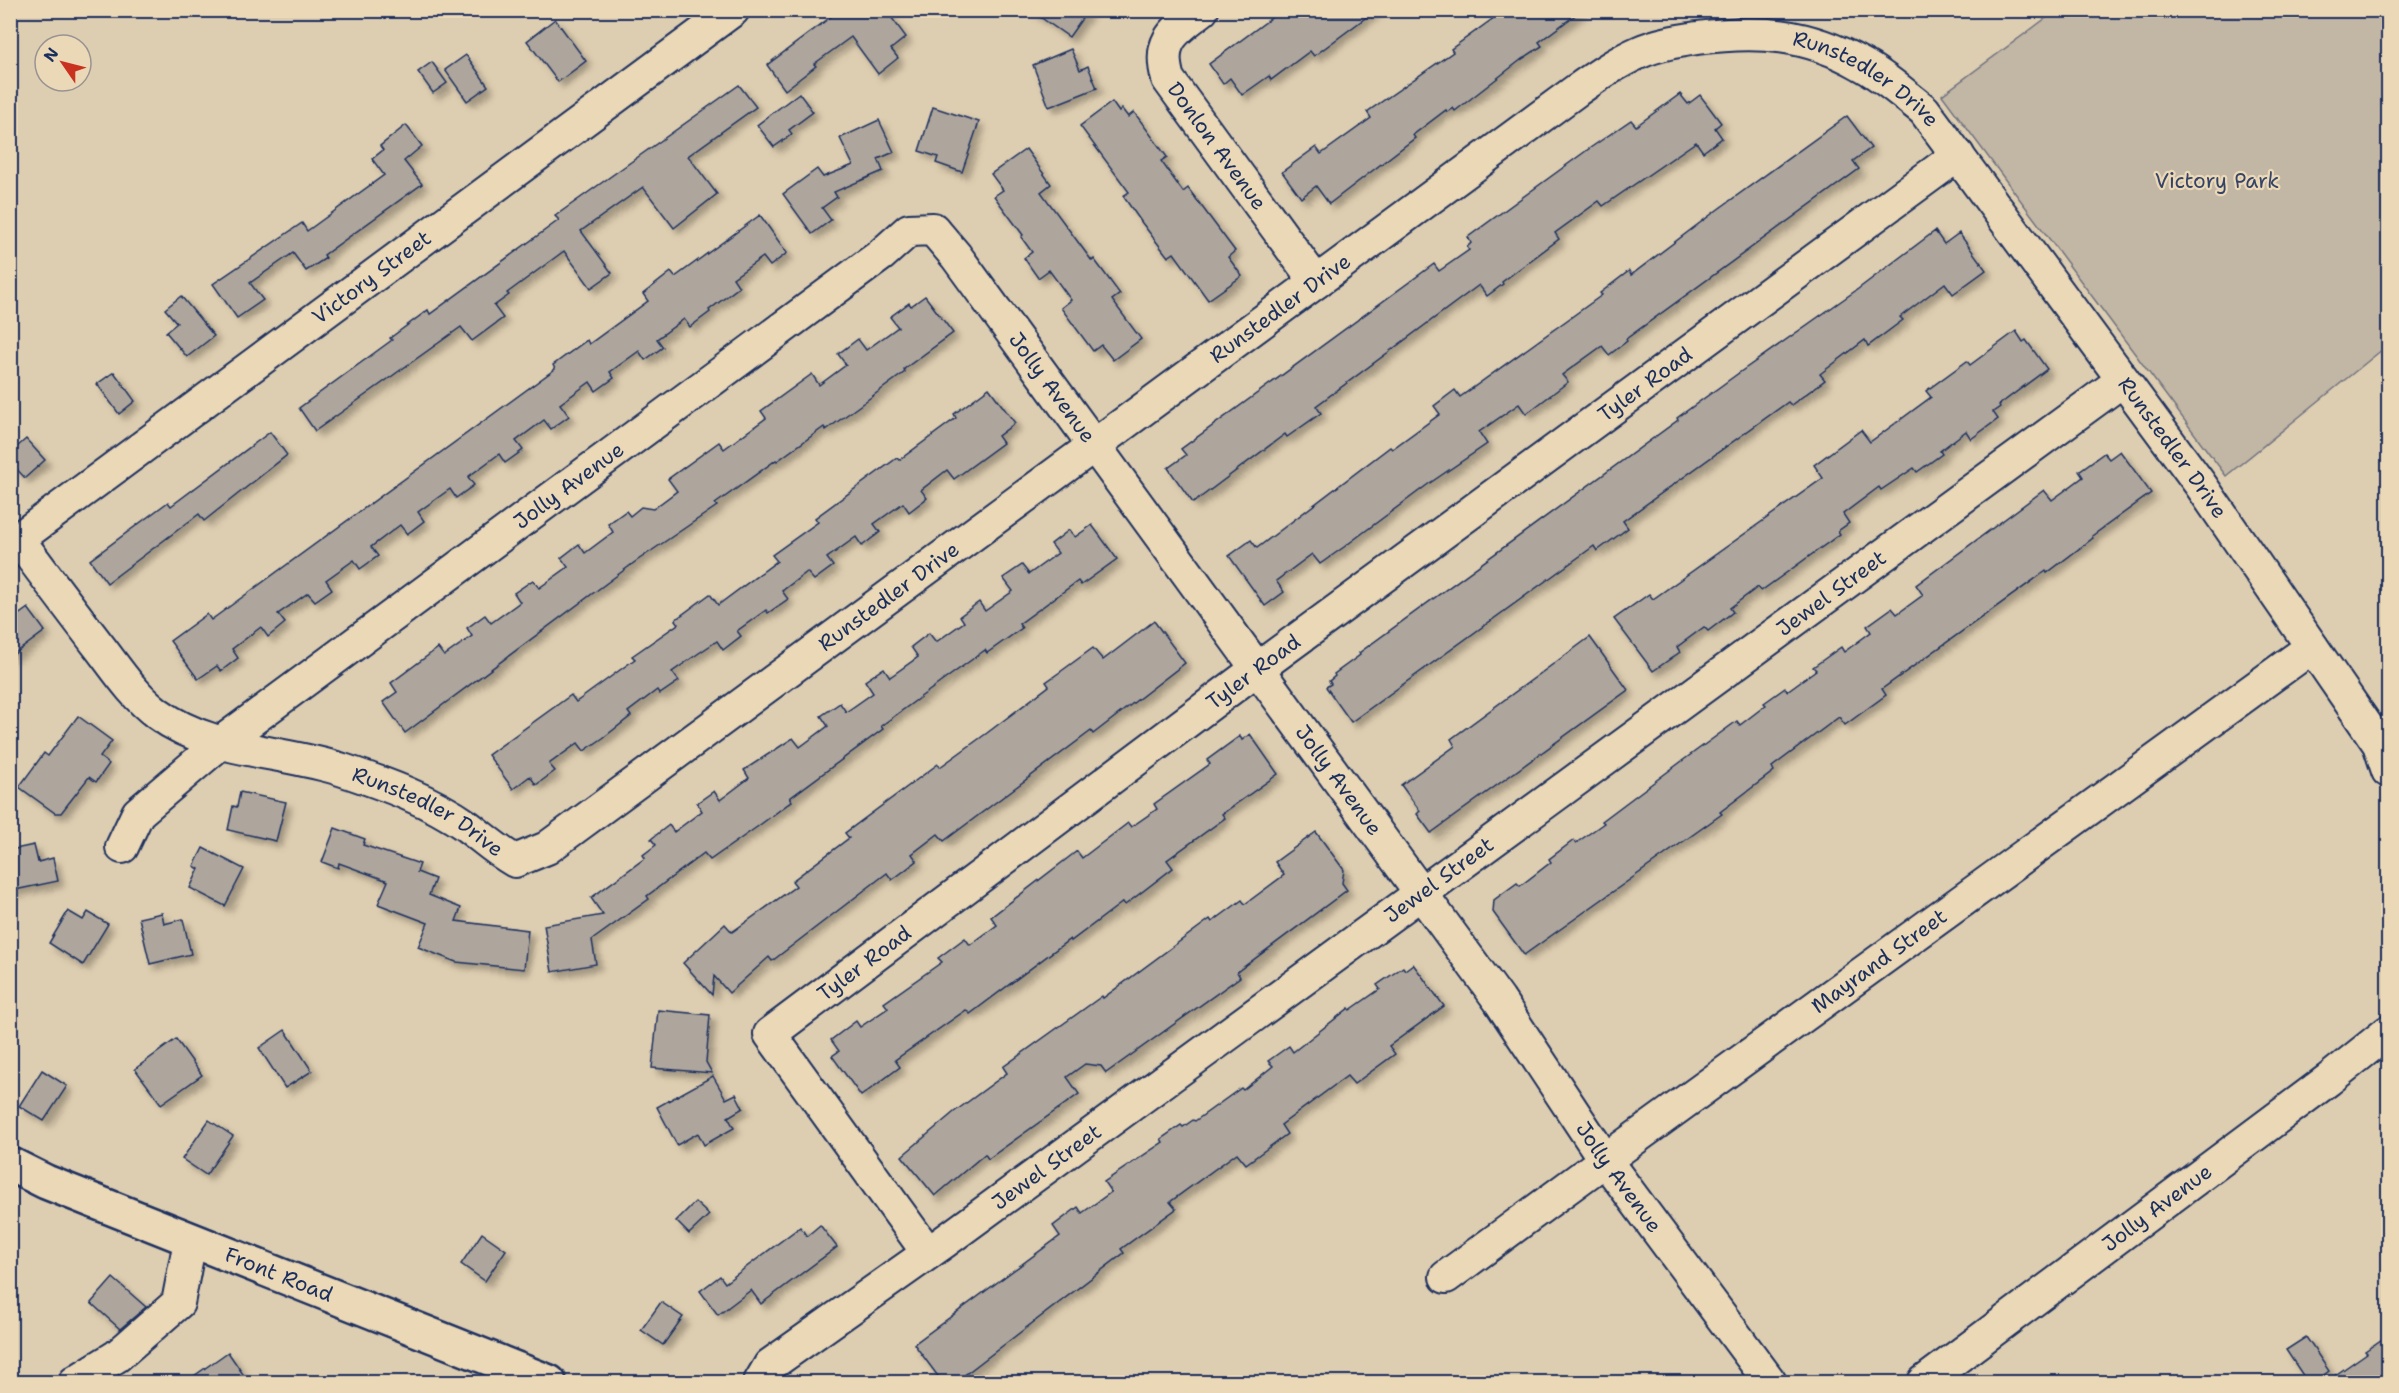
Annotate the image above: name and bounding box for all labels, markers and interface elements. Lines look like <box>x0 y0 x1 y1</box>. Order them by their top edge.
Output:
street label: Runstedler Drive <box>1790 25 1946 133</box>
north arrow <box>33 33 93 93</box>
text: N <box>39 43 63 66</box>
street label: Donlon Avenue <box>1161 76 1273 216</box>
park label: Victory Park <box>2155 167 2279 195</box>
street label: Victory Street <box>307 224 437 331</box>
street label: Runstedler Drive <box>1204 247 1356 370</box>
street label: Jolly Avenue <box>1002 327 1102 449</box>
street label: Tyler Road <box>1592 340 1698 428</box>
street label: Runstedler Drive <box>2112 371 2234 524</box>
street label: Jolly Avenue <box>508 435 630 536</box>
street label: Runstedler Drive <box>813 535 965 658</box>
street label: Jewel Street <box>1771 544 1892 643</box>
street label: Tyler Road <box>1201 628 1306 716</box>
street label: Jolly Avenue <box>1289 719 1388 841</box>
street label: Runstedler Drive <box>348 760 509 863</box>
street label: Jewel Street <box>1379 831 1499 929</box>
street label: Mayrand Street <box>1806 902 1953 1020</box>
street label: Tyler Road <box>812 919 917 1008</box>
street label: Jolly Avenue <box>1569 1116 1668 1238</box>
street label: Jewel Street <box>986 1118 1107 1216</box>
street label: Jolly Avenue <box>2096 1157 2218 1258</box>
street label: Front Road <box>221 1241 337 1309</box>

